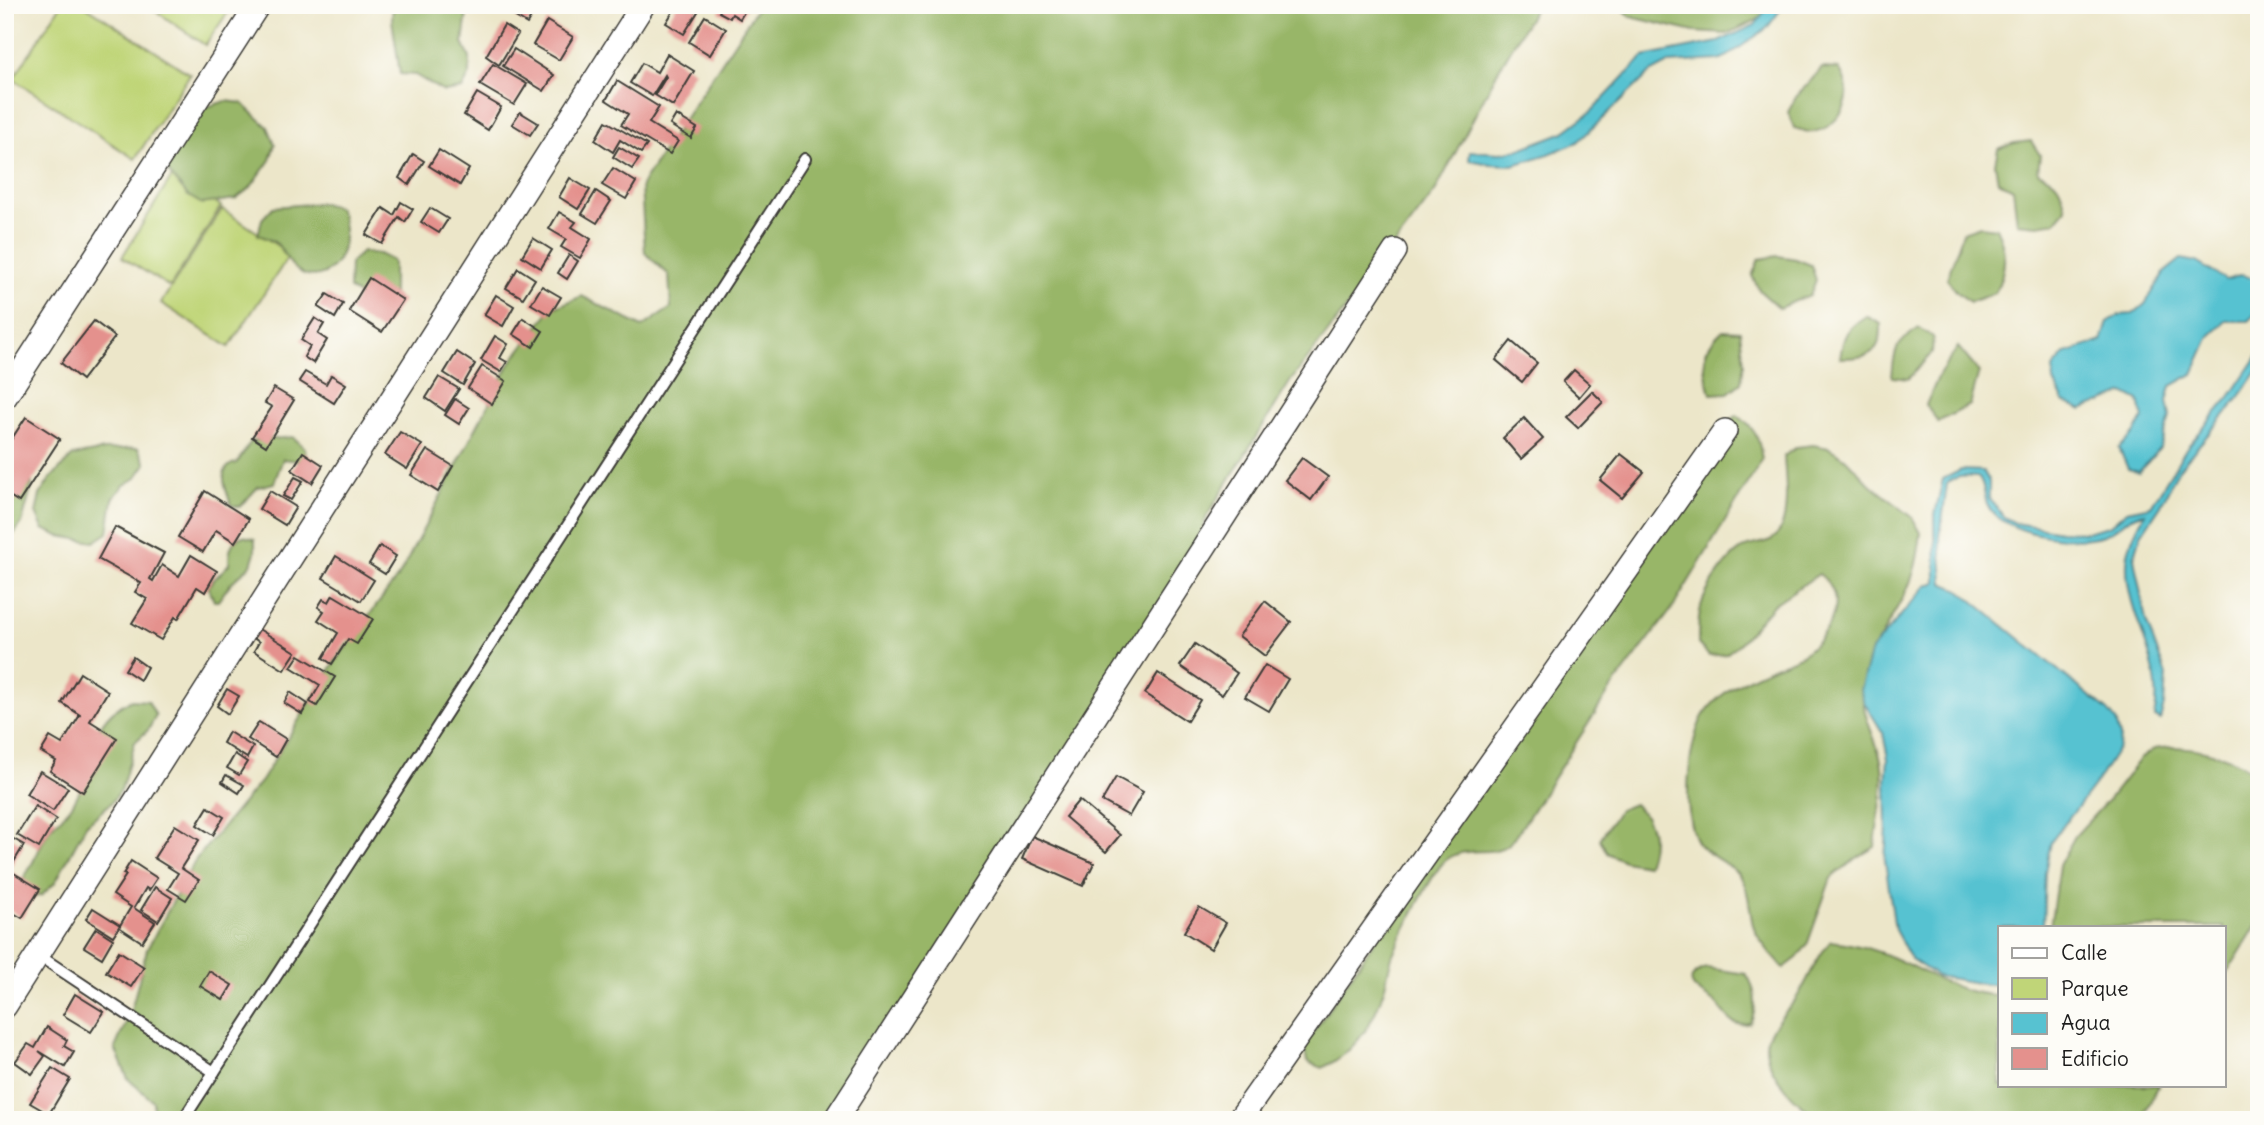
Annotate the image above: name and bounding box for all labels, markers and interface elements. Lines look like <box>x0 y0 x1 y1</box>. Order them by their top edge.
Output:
legend <box>1998 926 2226 1086</box>
text: Calle <box>2061 939 2107 966</box>
text: Parque <box>2061 975 2129 1002</box>
text: Agua <box>2061 1009 2110 1036</box>
text: Edificio <box>2061 1045 2129 1072</box>

